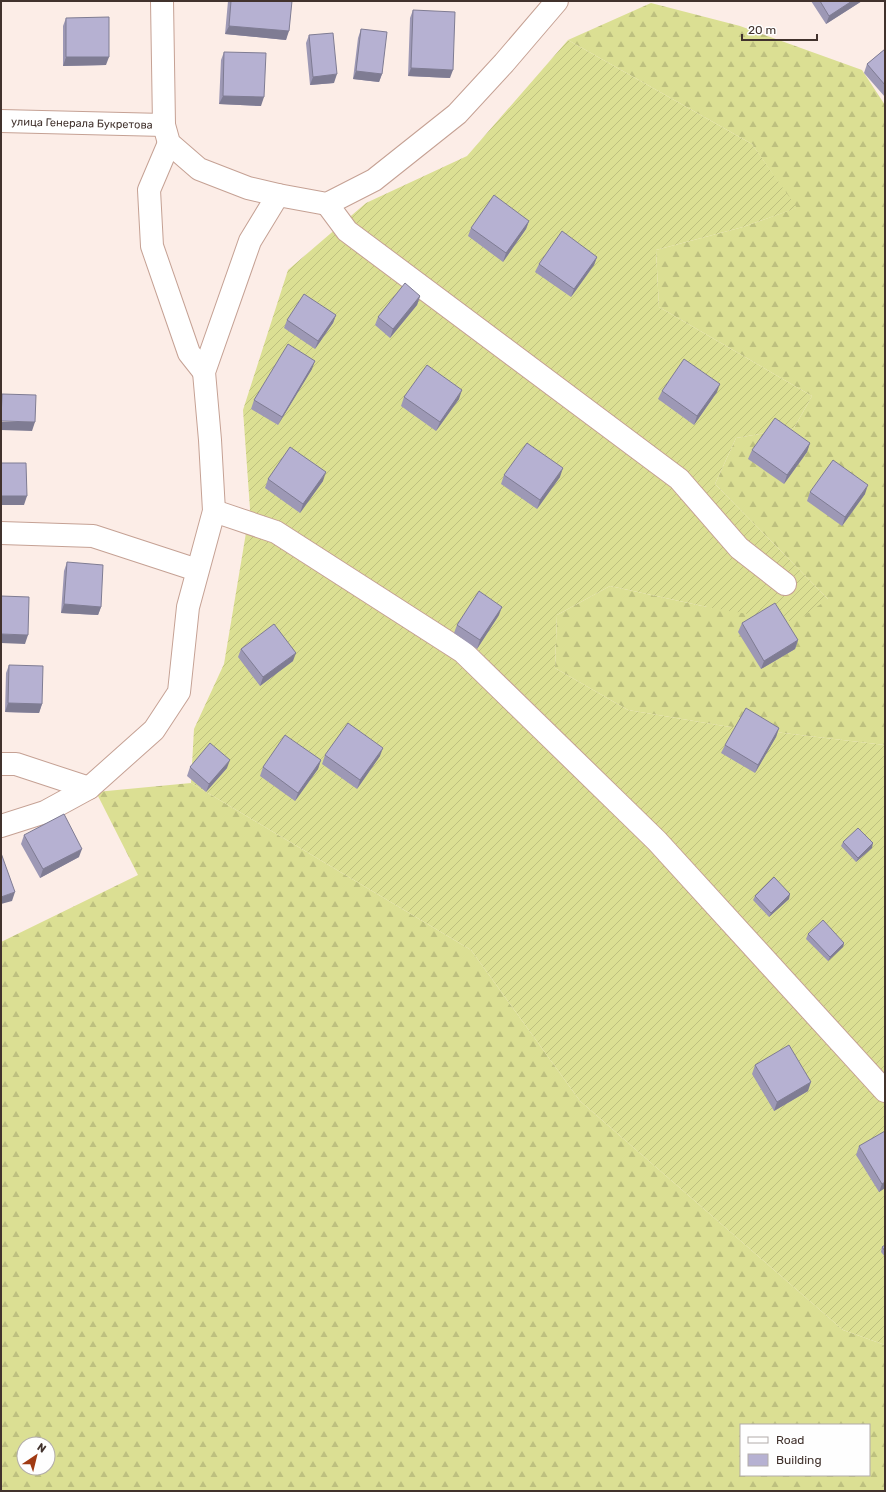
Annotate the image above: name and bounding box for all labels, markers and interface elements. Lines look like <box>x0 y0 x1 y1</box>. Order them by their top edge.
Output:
scale bar <box>742 16 817 42</box>
text: 20 m <box>748 23 776 37</box>
street label: улица Генерала Букретова <box>11 115 153 131</box>
legend <box>740 1424 870 1476</box>
text: Road <box>776 1433 804 1447</box>
north arrow <box>16 1436 56 1476</box>
text: N <box>34 1441 48 1456</box>
text: Building <box>776 1453 822 1467</box>

